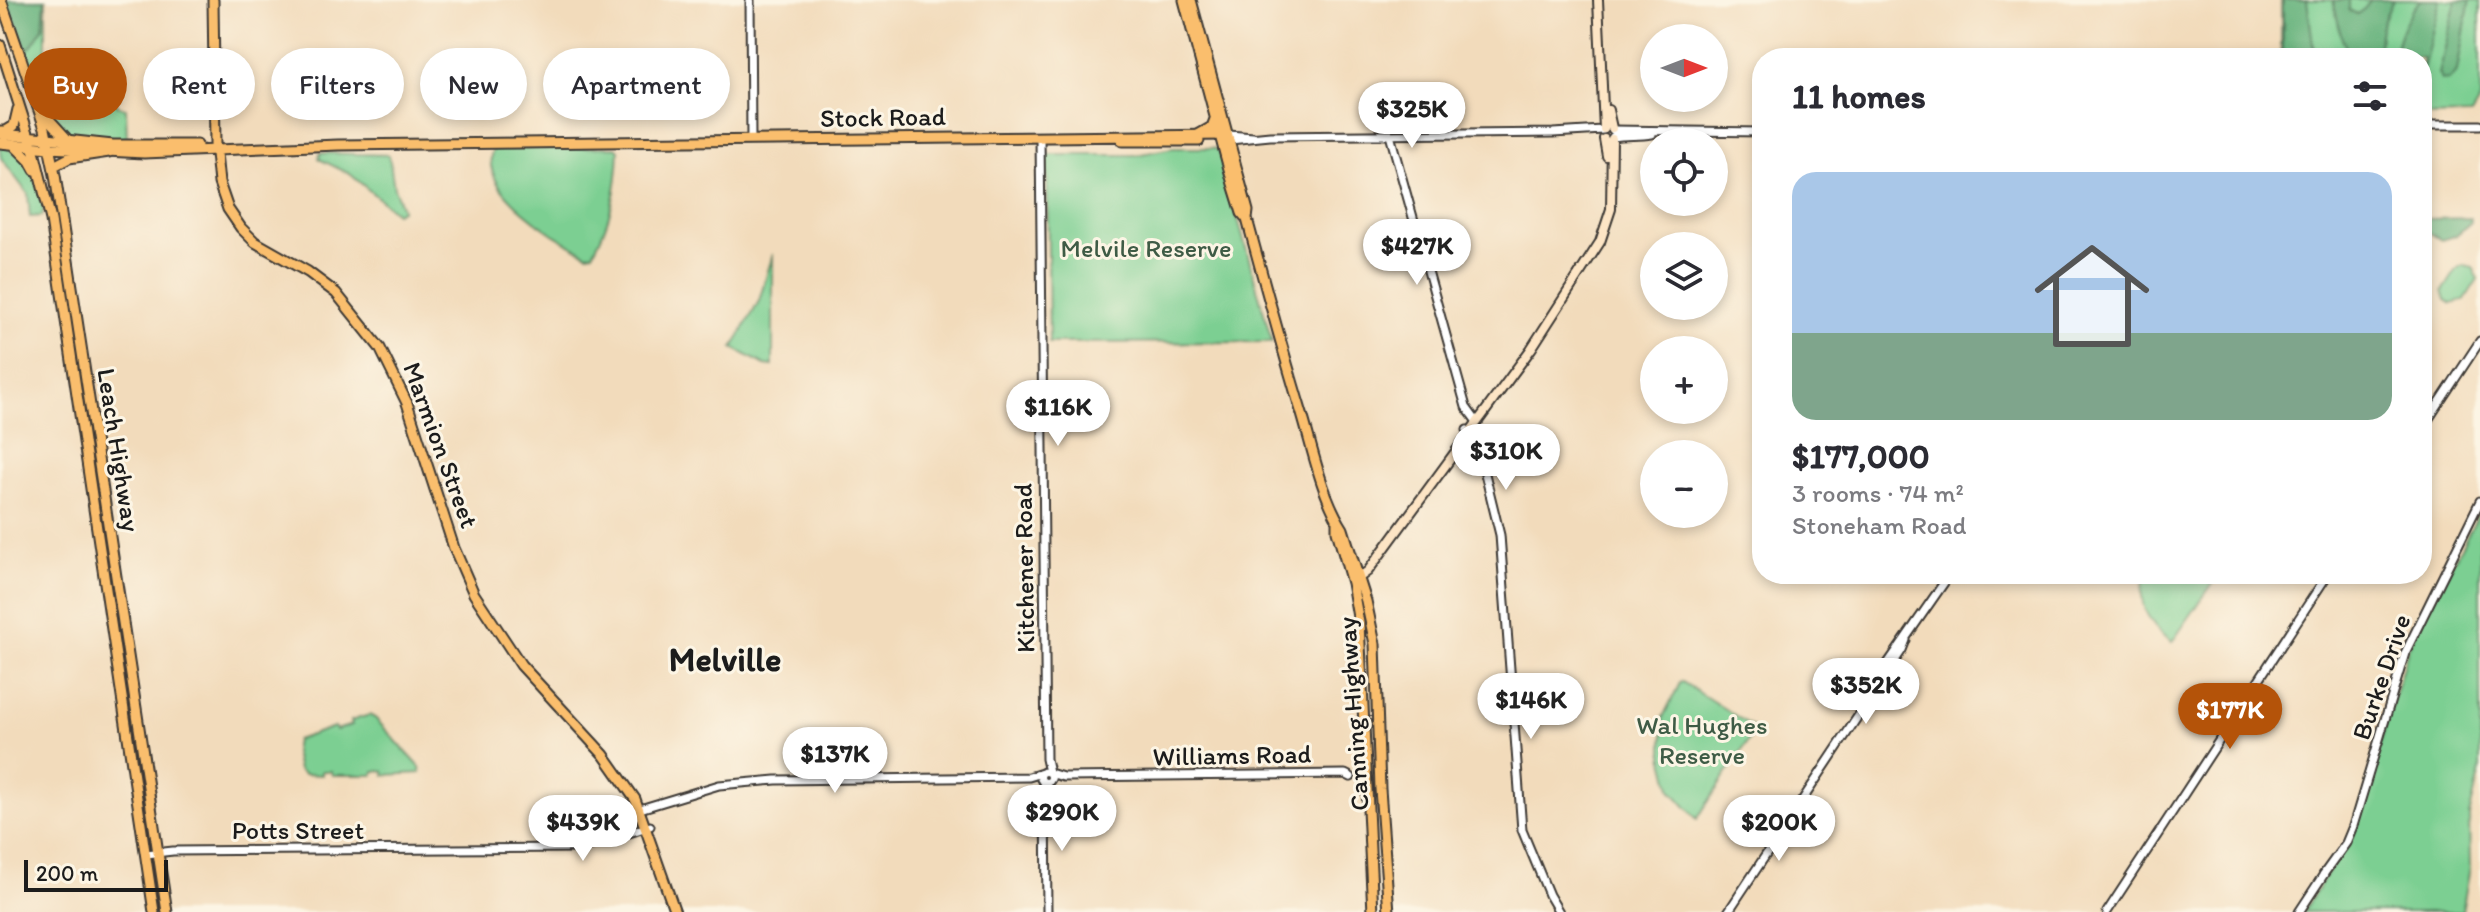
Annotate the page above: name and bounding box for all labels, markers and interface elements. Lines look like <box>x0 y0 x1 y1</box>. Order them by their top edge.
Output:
north arrow <box>1640 24 1728 112</box>
map controls <box>1640 24 1728 528</box>
chip: Buy <box>24 48 127 120</box>
chip: Rent <box>143 48 255 120</box>
chip: Filters <box>271 48 404 120</box>
chip: New <box>420 48 527 120</box>
chip: Apartment <box>543 48 730 120</box>
icon: filters <box>2348 74 2392 118</box>
text: 11 homes <box>1792 76 1926 117</box>
pin: $325K <box>1356 82 1468 150</box>
text: $325K <box>1376 92 1448 124</box>
street label: Stock Road <box>820 100 947 134</box>
button: locate <box>1640 128 1728 216</box>
pin: $427K <box>1361 219 1473 287</box>
icon: home <box>2020 224 2164 368</box>
text: $427K <box>1381 229 1453 261</box>
park label: Melvile Reserve <box>1061 232 1231 264</box>
button: layers <box>1640 232 1728 320</box>
button: + <box>1640 336 1728 424</box>
street label: Marmion Street <box>396 358 486 533</box>
street label: Leach Highway <box>90 366 148 534</box>
pin: $116K <box>1002 380 1114 448</box>
text: $116K <box>1024 390 1092 422</box>
pin: $310K <box>1450 424 1562 492</box>
text: $310K <box>1470 434 1542 466</box>
text: $177,000 <box>1792 436 1930 477</box>
button: − <box>1640 440 1728 528</box>
text: 3 rooms · 74 m² <box>1792 477 1964 509</box>
street label: Kitchener Road <box>1007 483 1041 653</box>
text: Stoneham Road <box>1792 509 1967 541</box>
street label: Burke Drive <box>2345 610 2417 744</box>
street label: Canning Highway <box>1330 616 1376 812</box>
district label: Melville <box>669 639 781 680</box>
pin: $352K <box>1810 658 1922 726</box>
text: $352K <box>1830 668 1902 700</box>
pin: $146K <box>1475 673 1587 741</box>
text: $146K <box>1495 683 1567 715</box>
pin: $177K <box>2174 683 2286 751</box>
text: $177K <box>2196 693 2264 725</box>
park label: Wal Hughes Reserve <box>1636 709 1768 771</box>
pin: $137K <box>779 727 891 795</box>
text: $137K <box>801 737 869 769</box>
street label: Williams Road <box>1152 738 1312 772</box>
pin: $290K <box>1006 785 1118 853</box>
pin: $439K <box>527 795 639 863</box>
text: $290K <box>1025 795 1099 827</box>
pin: $200K <box>1723 795 1835 863</box>
text: $439K <box>546 805 620 837</box>
text: $200K <box>1741 805 1817 837</box>
street label: Potts Street <box>232 814 364 846</box>
scale bar <box>24 856 168 892</box>
text: 200 m <box>36 860 98 887</box>

